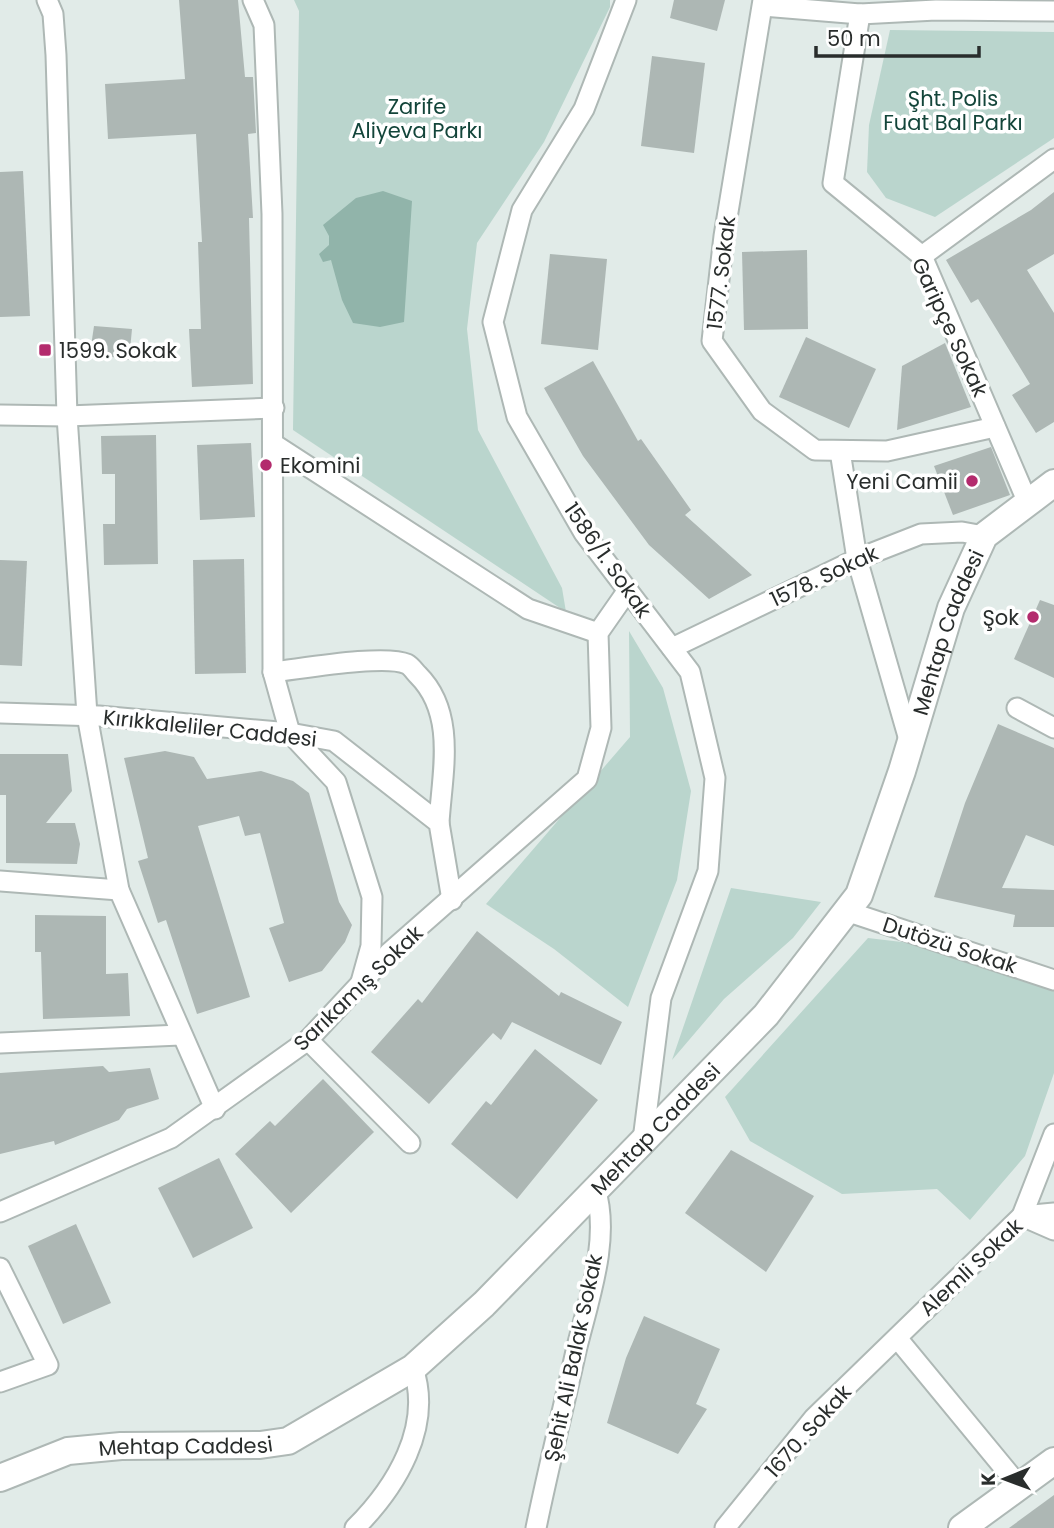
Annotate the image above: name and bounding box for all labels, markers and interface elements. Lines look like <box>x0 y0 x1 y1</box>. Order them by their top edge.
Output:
scale bar <box>816 14 979 58</box>
text: 50 m <box>827 24 881 53</box>
park label: Şht. Polis Fuat Bal Parkı <box>883 84 1023 137</box>
park label: Zarife Aliyeva Parkı <box>351 92 483 145</box>
street label: 1577. Sokak <box>700 214 742 332</box>
street label: Garipçe Sokak <box>905 253 995 402</box>
place label: 1599. Sokak <box>59 336 177 365</box>
marker: 1599. Sokak <box>37 342 53 358</box>
place label: Ekomini <box>280 451 360 480</box>
marker: Ekomini <box>258 457 274 473</box>
place label: Yeni Camii <box>846 467 958 496</box>
marker: Yeni Camii <box>964 473 980 489</box>
street label: 1586/1. Sokak <box>557 496 659 624</box>
street label: 1578. Sokak <box>765 538 883 614</box>
street label: Mehtap Caddesi <box>905 545 990 719</box>
place label: Şok <box>982 603 1019 632</box>
marker: Şok <box>1025 609 1041 625</box>
street label: Kırıkkaleliler Caddesi <box>102 702 318 754</box>
street label: Dutözü Sokak <box>879 910 1021 980</box>
street label: Sarıkamış Sokak <box>287 919 429 1057</box>
street label: Mehtap Caddesi <box>584 1056 726 1201</box>
street label: Alemli Sokak <box>913 1211 1029 1322</box>
street label: Şehit Ali Balak Sokak <box>537 1251 609 1465</box>
street label: 1670. Sokak <box>758 1378 858 1484</box>
street label: Mehtap Caddesi <box>97 1429 275 1463</box>
north arrow <box>970 1444 1040 1514</box>
text: K <box>975 1472 1002 1486</box>

